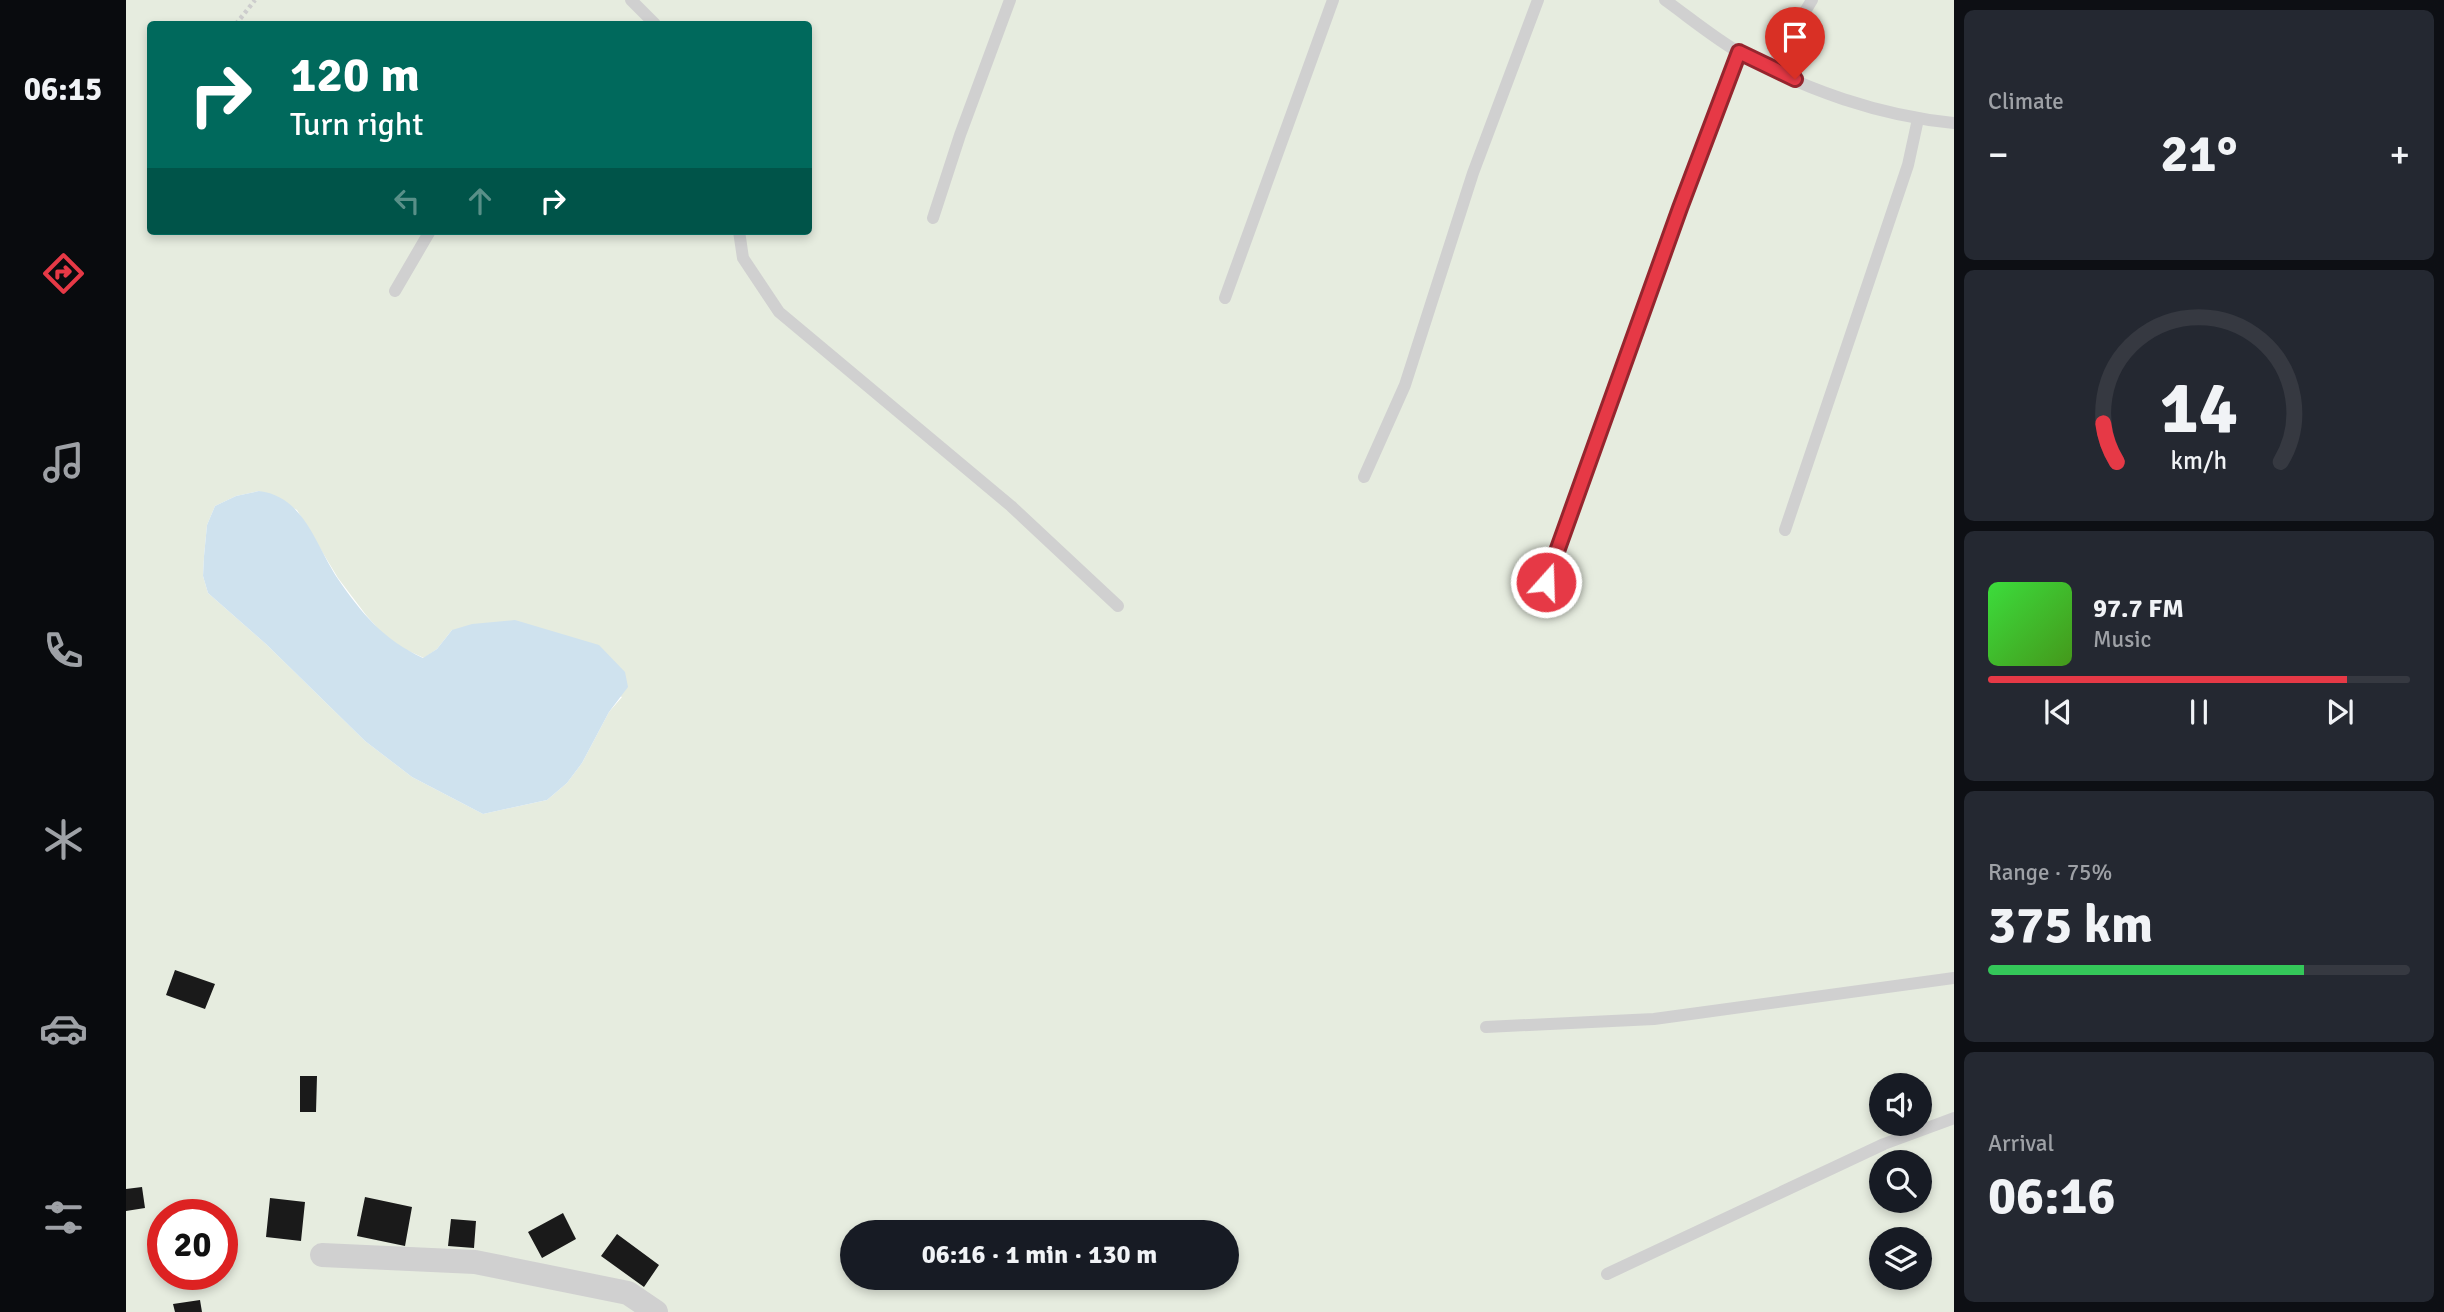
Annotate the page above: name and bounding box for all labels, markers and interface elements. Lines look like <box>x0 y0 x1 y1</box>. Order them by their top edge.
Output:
pin <box>1765 7 1825 79</box>
icon: arrive <box>1776 18 1814 56</box>
text: 120 m <box>290 45 420 105</box>
icon: right <box>175 49 266 140</box>
text: 06:15 <box>24 70 102 109</box>
text: Climate <box>1988 87 2064 116</box>
text: Turn right <box>290 105 423 144</box>
text: 21° <box>2161 122 2237 186</box>
text: − <box>1988 131 2009 178</box>
text: + <box>2389 131 2410 178</box>
icon: left <box>388 182 426 220</box>
icon: ahead <box>461 182 499 220</box>
icon: right <box>534 182 572 220</box>
icon: directions <box>39 249 88 298</box>
text: 14 <box>2160 364 2238 453</box>
icon: music <box>39 438 88 487</box>
text: km/h <box>2171 444 2227 475</box>
position arrow <box>1509 545 1583 619</box>
text: 97.7 FM <box>2093 593 2184 625</box>
text: Music <box>2093 625 2151 654</box>
icon: phone <box>39 626 88 675</box>
icon: previous <box>2039 693 2077 731</box>
icon: pause <box>2180 693 2218 731</box>
icon: next <box>2321 693 2359 731</box>
icon: climate <box>39 815 88 864</box>
text: Range · 75% <box>1988 858 2112 887</box>
text: 375 km <box>1988 893 2153 957</box>
icon: car <box>39 1004 88 1053</box>
map controls <box>1869 1073 1932 1290</box>
button: sound <box>1869 1073 1932 1136</box>
text: Arrival <box>1988 1129 2054 1158</box>
button: search <box>1869 1150 1932 1213</box>
text: 06:16 <box>1988 1164 2116 1228</box>
icon: filters <box>39 1193 88 1242</box>
speed limit sign: 20 <box>147 1199 238 1290</box>
button: layers <box>1869 1227 1932 1290</box>
text: 06:16 · 1 min · 130 m <box>922 1239 1157 1271</box>

